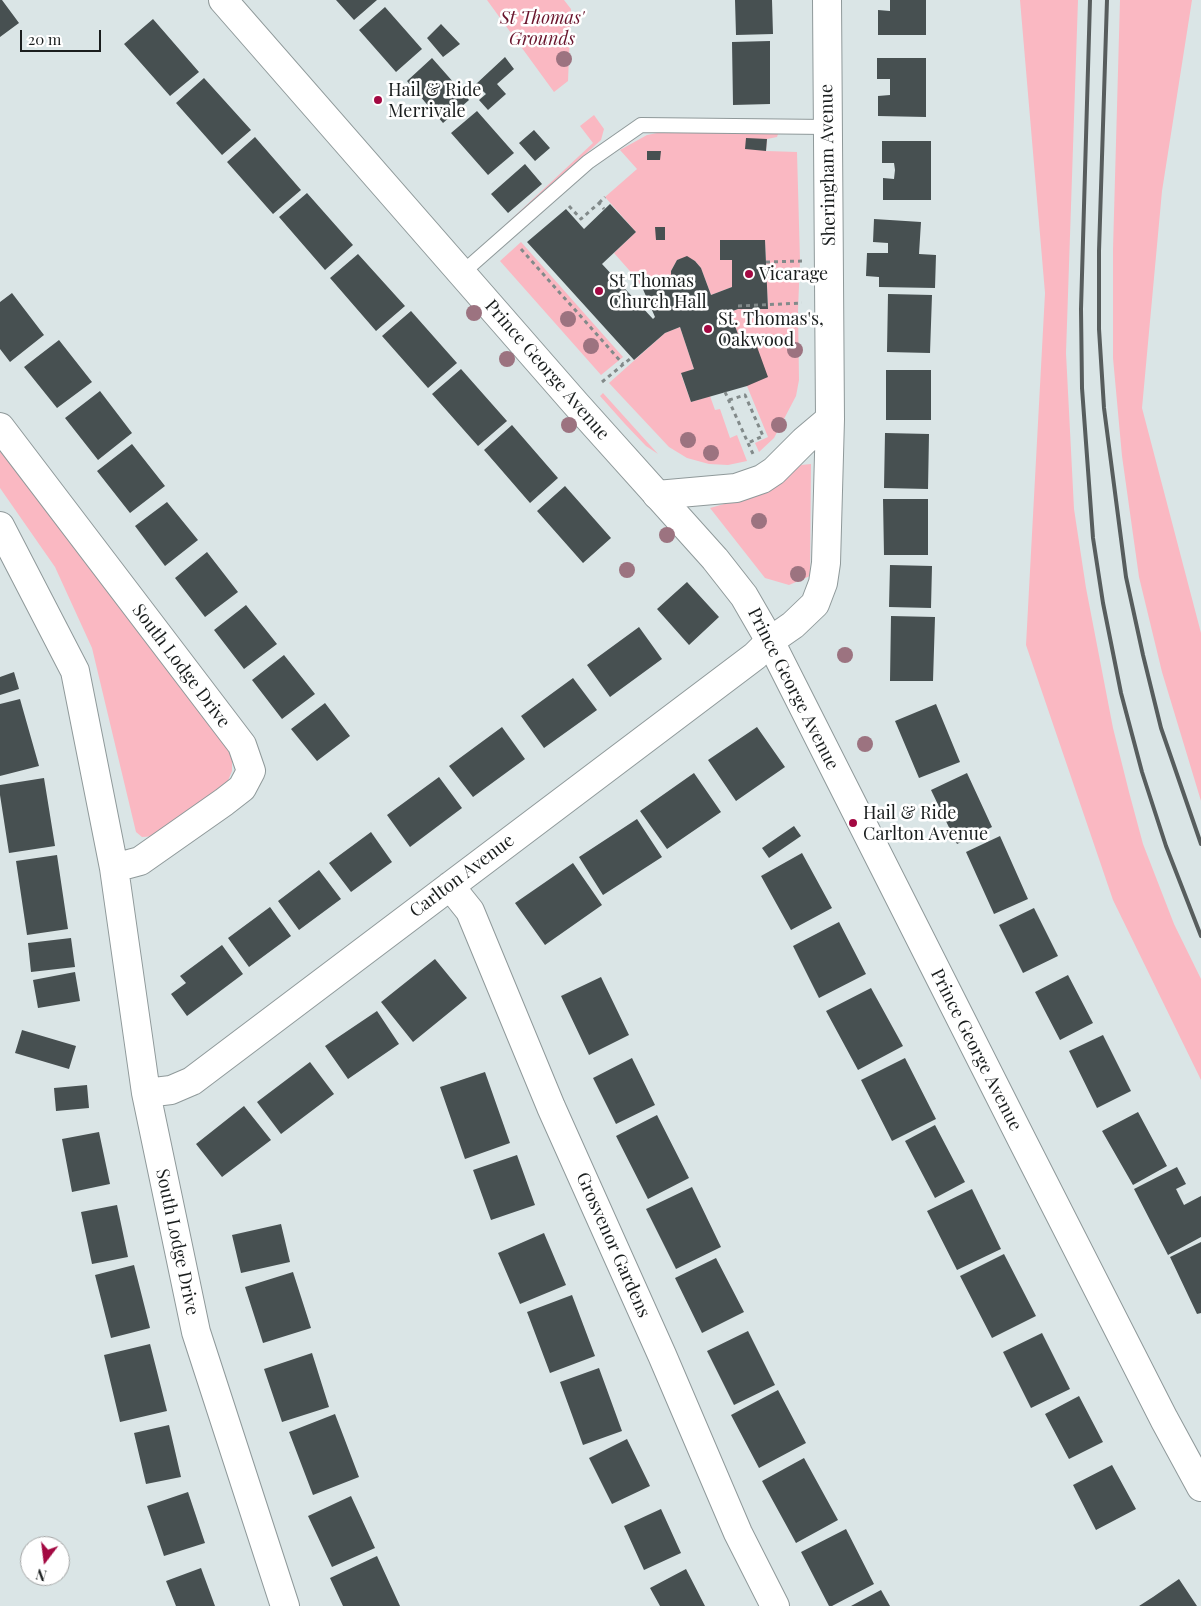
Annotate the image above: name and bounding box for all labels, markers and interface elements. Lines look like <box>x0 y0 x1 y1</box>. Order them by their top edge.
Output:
park label: St Thomas' Grounds <box>500 7 584 50</box>
scale bar <box>22 20 104 52</box>
text: 20 m <box>28 29 61 49</box>
place label: Hail & Ride Merrivale <box>388 79 481 122</box>
street label: Sheringham Avenue <box>816 84 840 246</box>
marker: Hail & Ride Merrivale <box>372 94 384 106</box>
place label: Vicarage <box>759 263 828 285</box>
marker: Vicarage <box>743 268 755 280</box>
place label: St Thomas Church Hall <box>609 270 707 312</box>
marker: St Thomas Church Hall <box>593 285 605 297</box>
street label: Prince George Avenue <box>480 295 614 445</box>
place label: St. Thomas's, Oakwood <box>718 308 824 350</box>
marker: St. Thomas's, Oakwood <box>702 323 714 335</box>
street label: South Lodge Drive <box>127 600 235 732</box>
street label: Prince George Avenue <box>743 604 843 774</box>
place label: Hail & Ride Carlton Avenue <box>863 802 988 844</box>
marker: Hail & Ride Carlton Avenue <box>847 817 859 829</box>
street label: Carlton Avenue <box>406 830 518 922</box>
street label: Prince George Avenue <box>926 965 1026 1135</box>
street label: South Lodge Drive <box>151 1167 203 1317</box>
street label: Grosvenor Gardens <box>571 1169 655 1321</box>
north arrow <box>20 1536 70 1586</box>
text: N <box>34 1565 49 1585</box>

